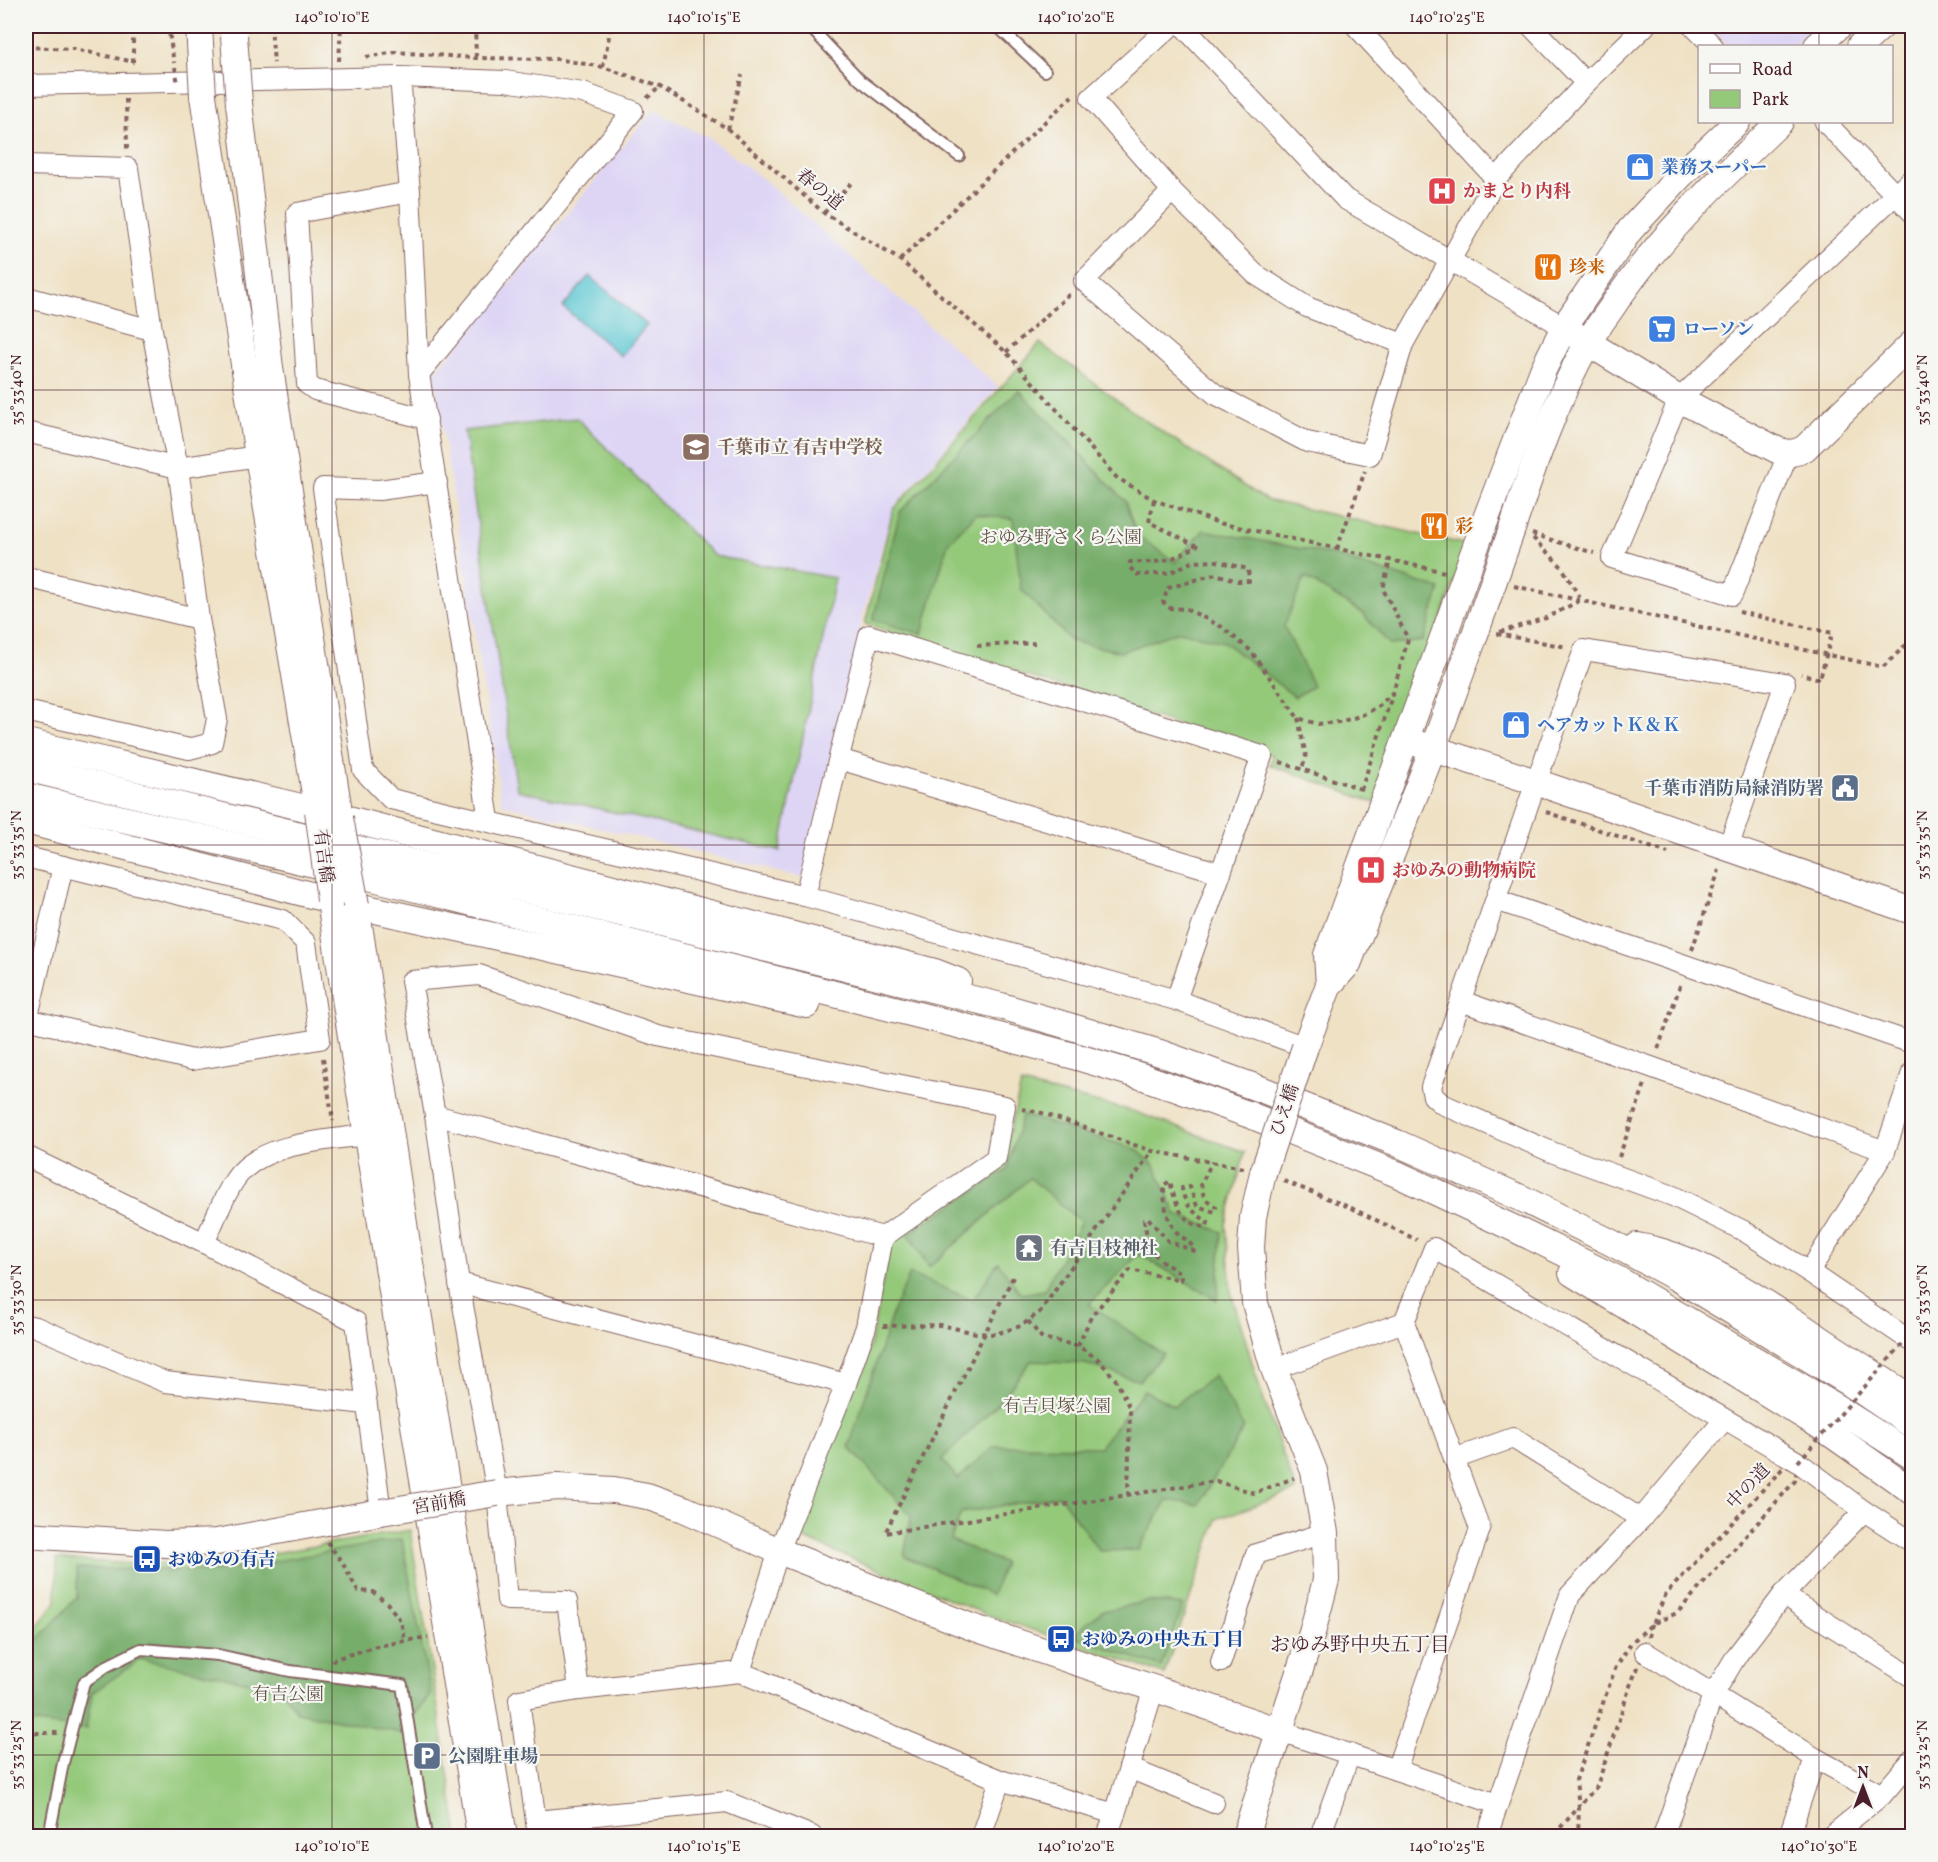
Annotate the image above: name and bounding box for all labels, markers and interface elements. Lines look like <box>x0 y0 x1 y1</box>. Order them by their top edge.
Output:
text: 140°10'10"E <box>294 8 370 29</box>
text: 140°10'15"E <box>667 8 741 29</box>
text: 140°10'20"E <box>1038 8 1114 29</box>
text: 140°10'25"E <box>1409 8 1485 29</box>
legend <box>1698 45 1893 123</box>
text: Road <box>1752 58 1793 83</box>
text: Park <box>1752 88 1789 113</box>
shop icon: 業務スーパー <box>1624 151 1656 183</box>
place label: 業務スーパー <box>1661 156 1767 181</box>
street label: 春の道 <box>790 163 848 217</box>
hospital icon: かまとり内科 <box>1426 175 1458 207</box>
place label: かまとり内科 <box>1463 180 1571 205</box>
restaurant icon: 珍来 <box>1532 251 1564 283</box>
place label: 珍来 <box>1569 256 1605 281</box>
supermarket icon: ローソン <box>1646 313 1678 345</box>
place label: ローソン <box>1683 318 1754 343</box>
text: 35°33'40"N <box>7 354 28 426</box>
text: 35°33'40"N <box>1913 354 1934 426</box>
school or university icon: 千葉市立 有吉中学校 <box>680 431 712 463</box>
place label: 千葉市立 有吉中学校 <box>717 436 883 461</box>
restaurant icon: 彩 <box>1418 510 1450 542</box>
place label: 彩 <box>1455 515 1473 540</box>
park label: おゆみ野さくら公園 <box>980 526 1142 551</box>
shop icon: ヘアカットＫ＆Ｋ <box>1500 709 1532 741</box>
place label: ヘアカットＫ＆Ｋ <box>1537 714 1680 739</box>
public building icon: 千葉市消防局緑消防署 <box>1829 772 1861 804</box>
place label: 千葉市消防局緑消防署 <box>1644 777 1824 802</box>
text: 35°33'35"N <box>7 810 28 880</box>
text: 35°33'35"N <box>1913 810 1934 880</box>
street label: 有吉橋 <box>307 828 338 885</box>
hospital icon: おゆみの動物病院 <box>1355 854 1387 886</box>
place label: おゆみの動物病院 <box>1392 859 1536 884</box>
street label: ひえ橋 <box>1265 1081 1306 1140</box>
temple icon: 有吉日枝神社 <box>1013 1232 1045 1264</box>
place label: 有吉日枝神社 <box>1050 1237 1158 1262</box>
text: 35°33'30"N <box>7 1264 28 1336</box>
text: 35°33'30"N <box>1913 1264 1934 1336</box>
park label: 有吉貝塚公園 <box>1003 1395 1111 1420</box>
street label: 中の道 <box>1722 1459 1777 1515</box>
street label: 宮前橋 <box>411 1487 468 1521</box>
bus stop icon: おゆみの有吉 <box>131 1543 163 1575</box>
place label: おゆみの有吉 <box>168 1548 276 1573</box>
bus stop icon: おゆみの中央五丁目 <box>1045 1623 1077 1655</box>
place label: おゆみの中央五丁目 <box>1082 1628 1244 1653</box>
district label: おゆみ野中央五丁目 <box>1270 1632 1450 1660</box>
park label: 有吉公園 <box>252 1683 324 1708</box>
text: 35°33'25"N <box>7 1720 28 1790</box>
text: 35°33'25"N <box>1913 1720 1934 1790</box>
parking icon: 公園駐車場 <box>411 1740 443 1772</box>
place label: 公園駐車場 <box>448 1745 538 1770</box>
north arrow <box>1833 1757 1893 1817</box>
text: N <box>1857 1763 1869 1785</box>
text: 140°10'10"E <box>294 1837 370 1858</box>
text: 140°10'15"E <box>667 1837 741 1858</box>
text: 140°10'20"E <box>1038 1837 1114 1858</box>
text: 140°10'25"E <box>1409 1837 1485 1858</box>
text: 140°10'30"E <box>1781 1837 1857 1858</box>

